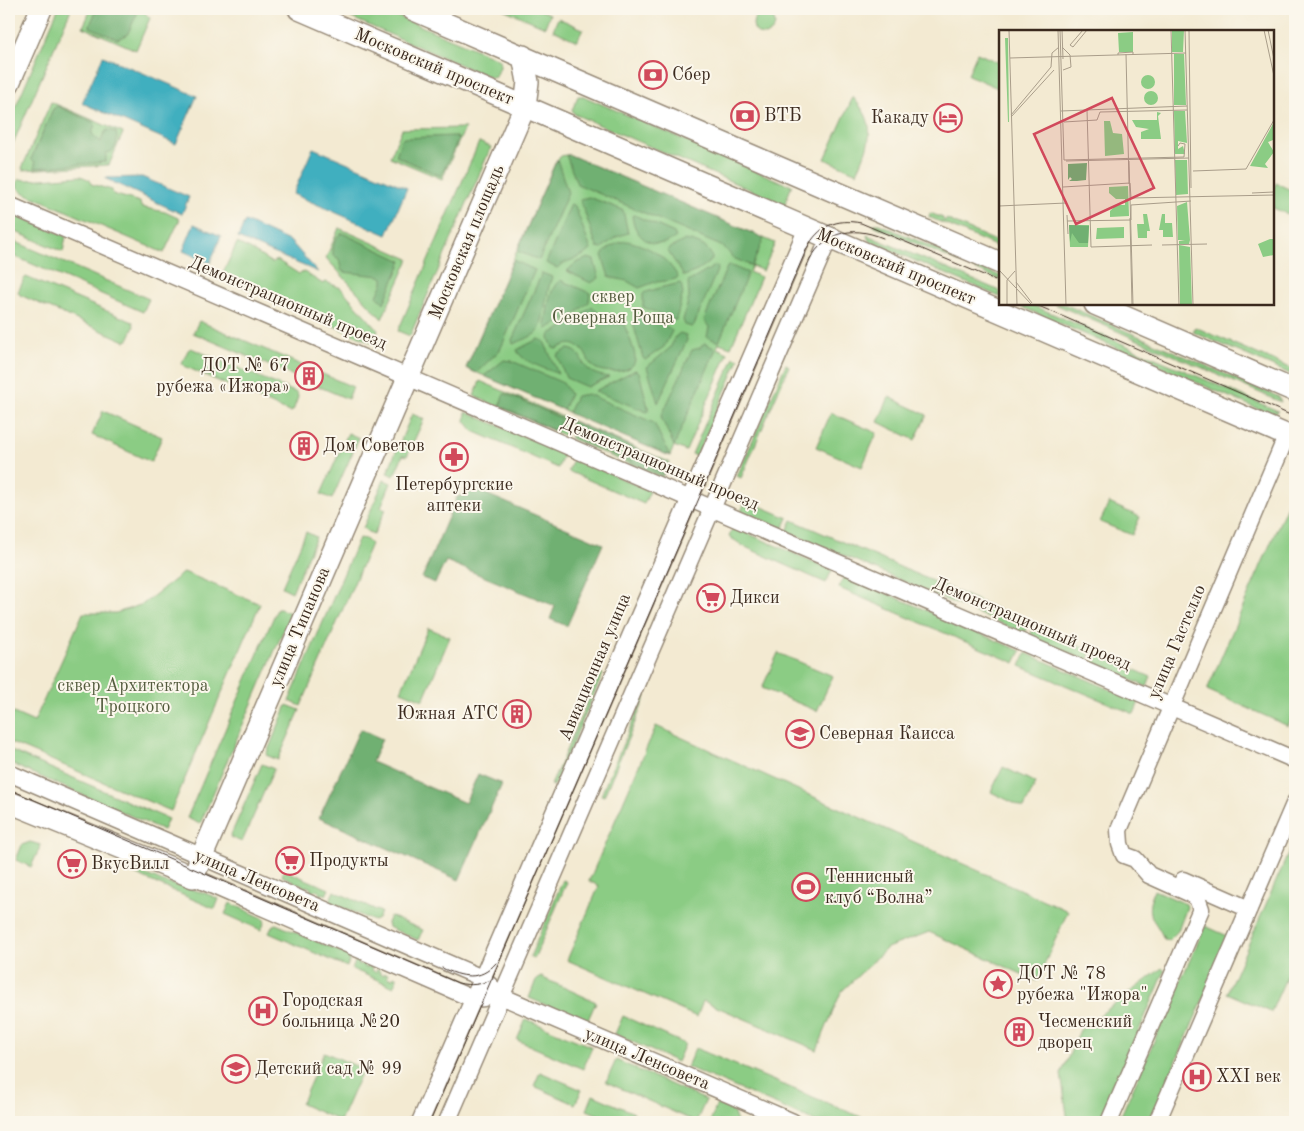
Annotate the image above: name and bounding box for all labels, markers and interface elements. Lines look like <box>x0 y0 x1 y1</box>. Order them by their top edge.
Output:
street label: Московский проспект <box>352 25 516 109</box>
inset map <box>999 30 1274 305</box>
bank icon: Сбер <box>638 60 668 90</box>
place label: Сбер <box>672 66 711 84</box>
bank icon: ВТБ <box>730 101 760 131</box>
hotel icon: Какаду <box>933 103 963 133</box>
place label: ВТБ <box>764 107 802 125</box>
place label: Какаду <box>871 109 929 127</box>
street label: Московская площадь <box>426 162 508 322</box>
street label: Московский проспект <box>814 225 978 309</box>
street label: Демонстрационный проезд <box>186 253 390 353</box>
park label: сквер Северная Роща <box>552 288 674 327</box>
place label: ДОТ № 67 рубежа «Ижора» <box>156 357 290 396</box>
building icon: ДОТ № 67 рубежа «Ижора» <box>294 361 324 391</box>
street label: Демонстрационный проезд <box>558 414 762 514</box>
building icon: Дом Советов <box>289 431 319 461</box>
place label: Дом Советов <box>323 437 425 455</box>
pharmacy icon: Петербургские аптеки <box>439 442 469 472</box>
place label: Петербургские аптеки <box>395 476 513 515</box>
street label: улица Типанова <box>267 564 333 690</box>
street label: Демонстрационный проезд <box>930 574 1134 674</box>
street label: улица Гастелло <box>1145 582 1209 702</box>
supermarket icon: Дикси <box>696 583 726 613</box>
place label: Дикси <box>730 589 780 607</box>
street label: Авиационная улица <box>556 590 634 743</box>
park label: сквер Архитектора Троцкого <box>57 677 209 716</box>
building icon: Южная АТС <box>502 699 532 729</box>
place label: Южная АТС <box>397 705 498 723</box>
school or university icon: Северная Каисса <box>785 719 815 749</box>
place label: Северная Каисса <box>819 725 955 743</box>
street label: улица Ленсовета <box>192 846 322 916</box>
supermarket icon: Продукты <box>275 846 305 876</box>
supermarket icon: ВкусВилл <box>57 849 87 879</box>
place label: Продукты <box>309 852 389 870</box>
place label: ВкусВилл <box>91 855 169 873</box>
place label: Теннисный клуб “Волна” <box>825 868 933 907</box>
sports icon: Теннисный клуб “Волна” <box>791 872 821 902</box>
place label: ДОТ № 78 рубежа "Ижора" <box>1017 965 1148 1004</box>
place icon: ДОТ № 78 рубежа "Ижора" <box>983 969 1013 999</box>
place label: Городская больница №20 <box>282 992 400 1031</box>
hospital icon: Городская больница №20 <box>248 996 278 1026</box>
place label: Чесменский дворец <box>1038 1013 1132 1052</box>
building icon: Чесменский дворец <box>1004 1017 1034 1047</box>
street label: улица Ленсовета <box>582 1024 712 1094</box>
school or university icon: Детский сад № 99 <box>221 1054 251 1084</box>
place label: Детский сад № 99 <box>255 1060 402 1078</box>
hospital icon: XXI век <box>1182 1062 1212 1092</box>
place label: XXI век <box>1216 1068 1281 1086</box>

